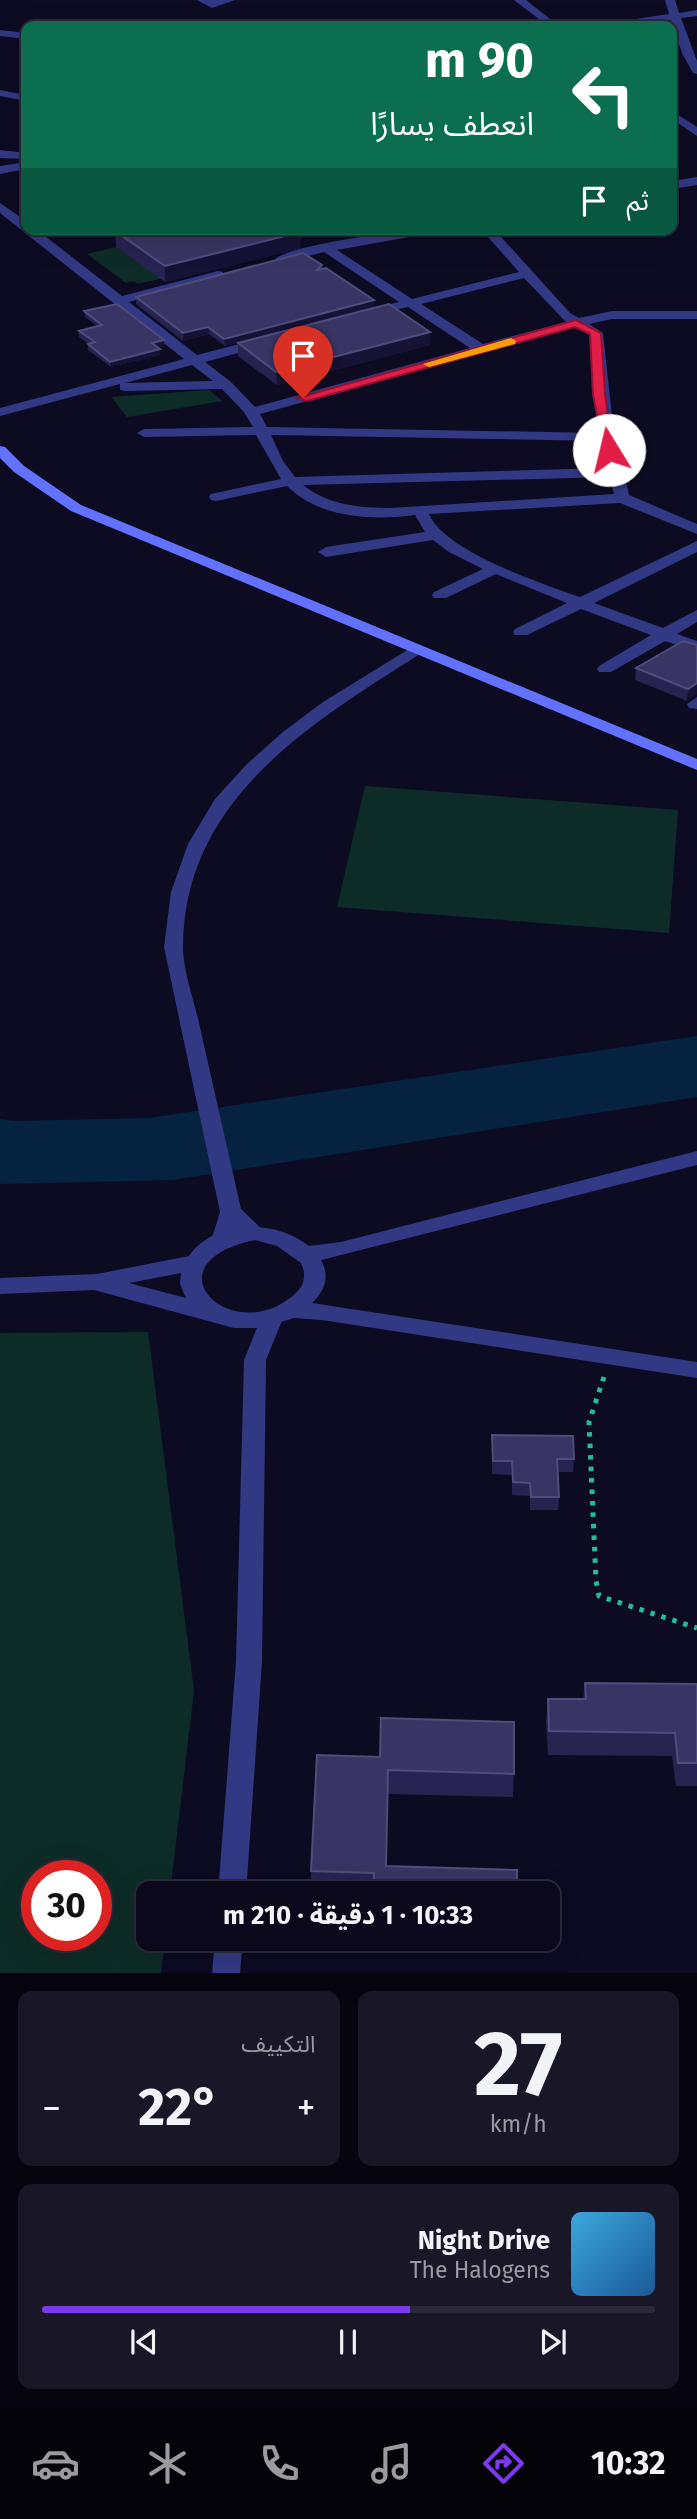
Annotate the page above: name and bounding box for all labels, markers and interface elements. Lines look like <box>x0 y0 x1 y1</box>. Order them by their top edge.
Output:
text: 90 m <box>425 31 534 90</box>
icon: left <box>558 49 649 140</box>
text: انعطف يسارًا <box>370 105 534 143</box>
icon: arrive <box>575 182 613 220</box>
text: ثم <box>627 186 649 217</box>
pin <box>273 326 333 398</box>
icon: arrive <box>284 337 322 375</box>
position arrow <box>572 413 646 487</box>
speed limit sign: 30 <box>21 1860 112 1951</box>
text: 10:33 · 1 دقيقة · 210 m <box>223 1900 473 1931</box>
text: 27 <box>474 2010 563 2119</box>
text: التكييف <box>241 2030 316 2058</box>
text: 22° <box>138 2076 219 2139</box>
text: − <box>42 2085 61 2131</box>
text: + <box>297 2085 315 2131</box>
text: km/h <box>490 2110 547 2138</box>
text: Night Drive <box>418 2225 550 2256</box>
text: The Halogens <box>410 2256 550 2284</box>
icon: previous <box>125 2323 163 2361</box>
icon: pause <box>329 2323 367 2361</box>
icon: next <box>534 2323 572 2361</box>
icon: car <box>31 2439 80 2488</box>
icon: climate <box>143 2439 192 2488</box>
icon: phone <box>255 2439 304 2488</box>
icon: music <box>367 2439 416 2488</box>
icon: directions <box>479 2439 528 2488</box>
text: 10:32 <box>591 2444 666 2482</box>

